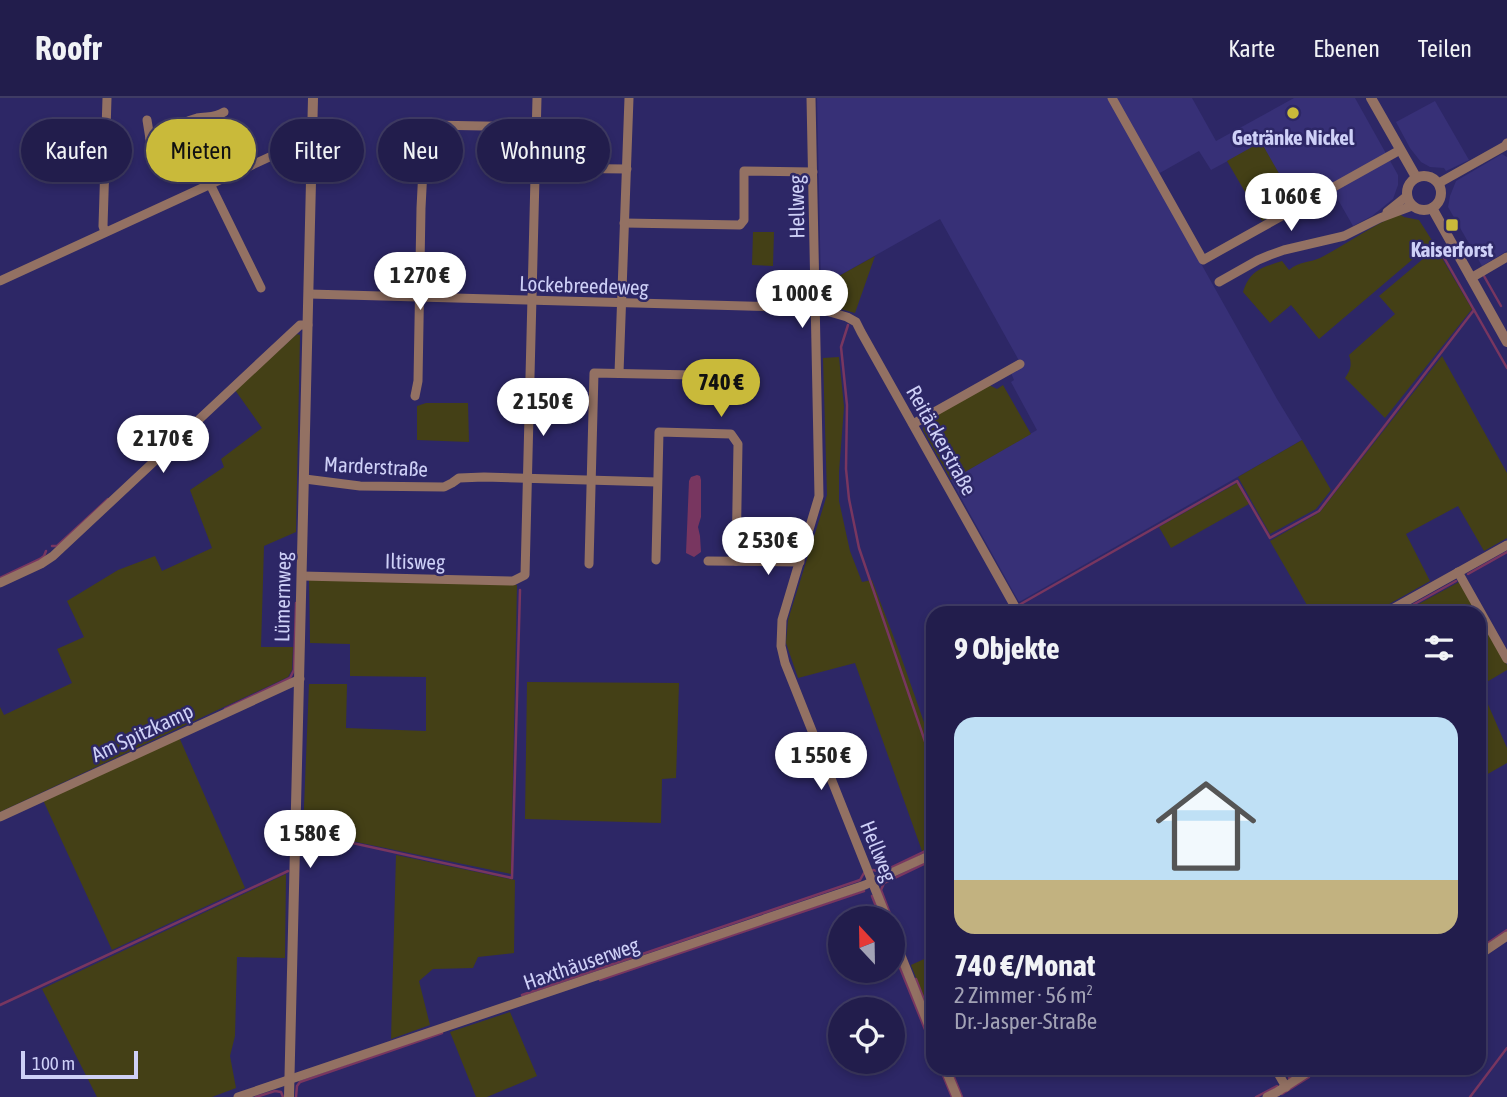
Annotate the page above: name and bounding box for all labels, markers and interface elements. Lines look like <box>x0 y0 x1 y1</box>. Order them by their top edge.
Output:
text: Roofr <box>35 29 101 67</box>
text: Karte <box>1228 35 1275 62</box>
text: Ebenen <box>1313 35 1380 62</box>
text: Teilen <box>1418 35 1472 62</box>
marker: Getränke Nickel <box>1285 105 1301 121</box>
chip: Kaufen <box>21 119 132 182</box>
chip: Mieten <box>146 119 256 182</box>
chip: Filter <box>270 119 364 182</box>
chip: Neu <box>378 119 463 182</box>
chip: Wohnung <box>477 119 610 182</box>
place label: Getränke Nickel <box>1232 125 1355 149</box>
pin: 1 060 € <box>1226 174 1356 233</box>
street label: Hellweg <box>783 175 809 239</box>
text: 1 060 € <box>1261 183 1321 209</box>
marker: Kaiserforst <box>1444 217 1460 233</box>
place label: Kaiserforst <box>1411 237 1493 261</box>
pin: 1 270 € <box>355 252 485 312</box>
text: 1 270 € <box>390 262 450 288</box>
street label: Lockebreedeweg <box>519 271 649 299</box>
pin: 1 000 € <box>737 271 867 330</box>
text: 1 000 € <box>772 280 832 306</box>
pin: 740 € <box>672 360 770 419</box>
text: 740 € <box>698 369 744 395</box>
pin: 2 150 € <box>478 378 608 438</box>
street label: Reitäckerstraße <box>902 381 982 499</box>
text: 2 150 € <box>513 388 573 414</box>
pin: 2 170 € <box>98 416 228 475</box>
text: 2 170 € <box>133 425 193 451</box>
street label: Marderstraße <box>323 451 429 481</box>
pin: 2 530 € <box>703 518 833 577</box>
text: 2 530 € <box>738 527 798 553</box>
street label: Iltisweg <box>385 548 445 574</box>
street label: Lümernweg <box>269 552 295 642</box>
icon: filters <box>1420 629 1458 667</box>
text: 9 Objekte <box>954 631 1060 665</box>
street label: Am Spitzkamp <box>87 698 197 766</box>
pin: 1 550 € <box>756 732 886 792</box>
text: 1 550 € <box>791 742 851 768</box>
icon: home <box>1143 763 1269 889</box>
pin: 1 580 € <box>245 810 375 870</box>
street label: Hellweg <box>856 817 902 885</box>
text: 1 580 € <box>280 820 340 846</box>
north arrow <box>828 906 905 984</box>
map controls <box>828 906 905 1074</box>
street label: Haxthäuserweg <box>520 932 642 994</box>
text: 740 €/Monat <box>954 948 1095 982</box>
text: 2 Zimmer · 56 m² <box>954 982 1093 1008</box>
button: locate <box>828 997 905 1074</box>
text: Dr.-Jasper-Straße <box>954 1008 1097 1034</box>
scale bar <box>21 1048 138 1080</box>
text: 100 m <box>32 1052 75 1074</box>

